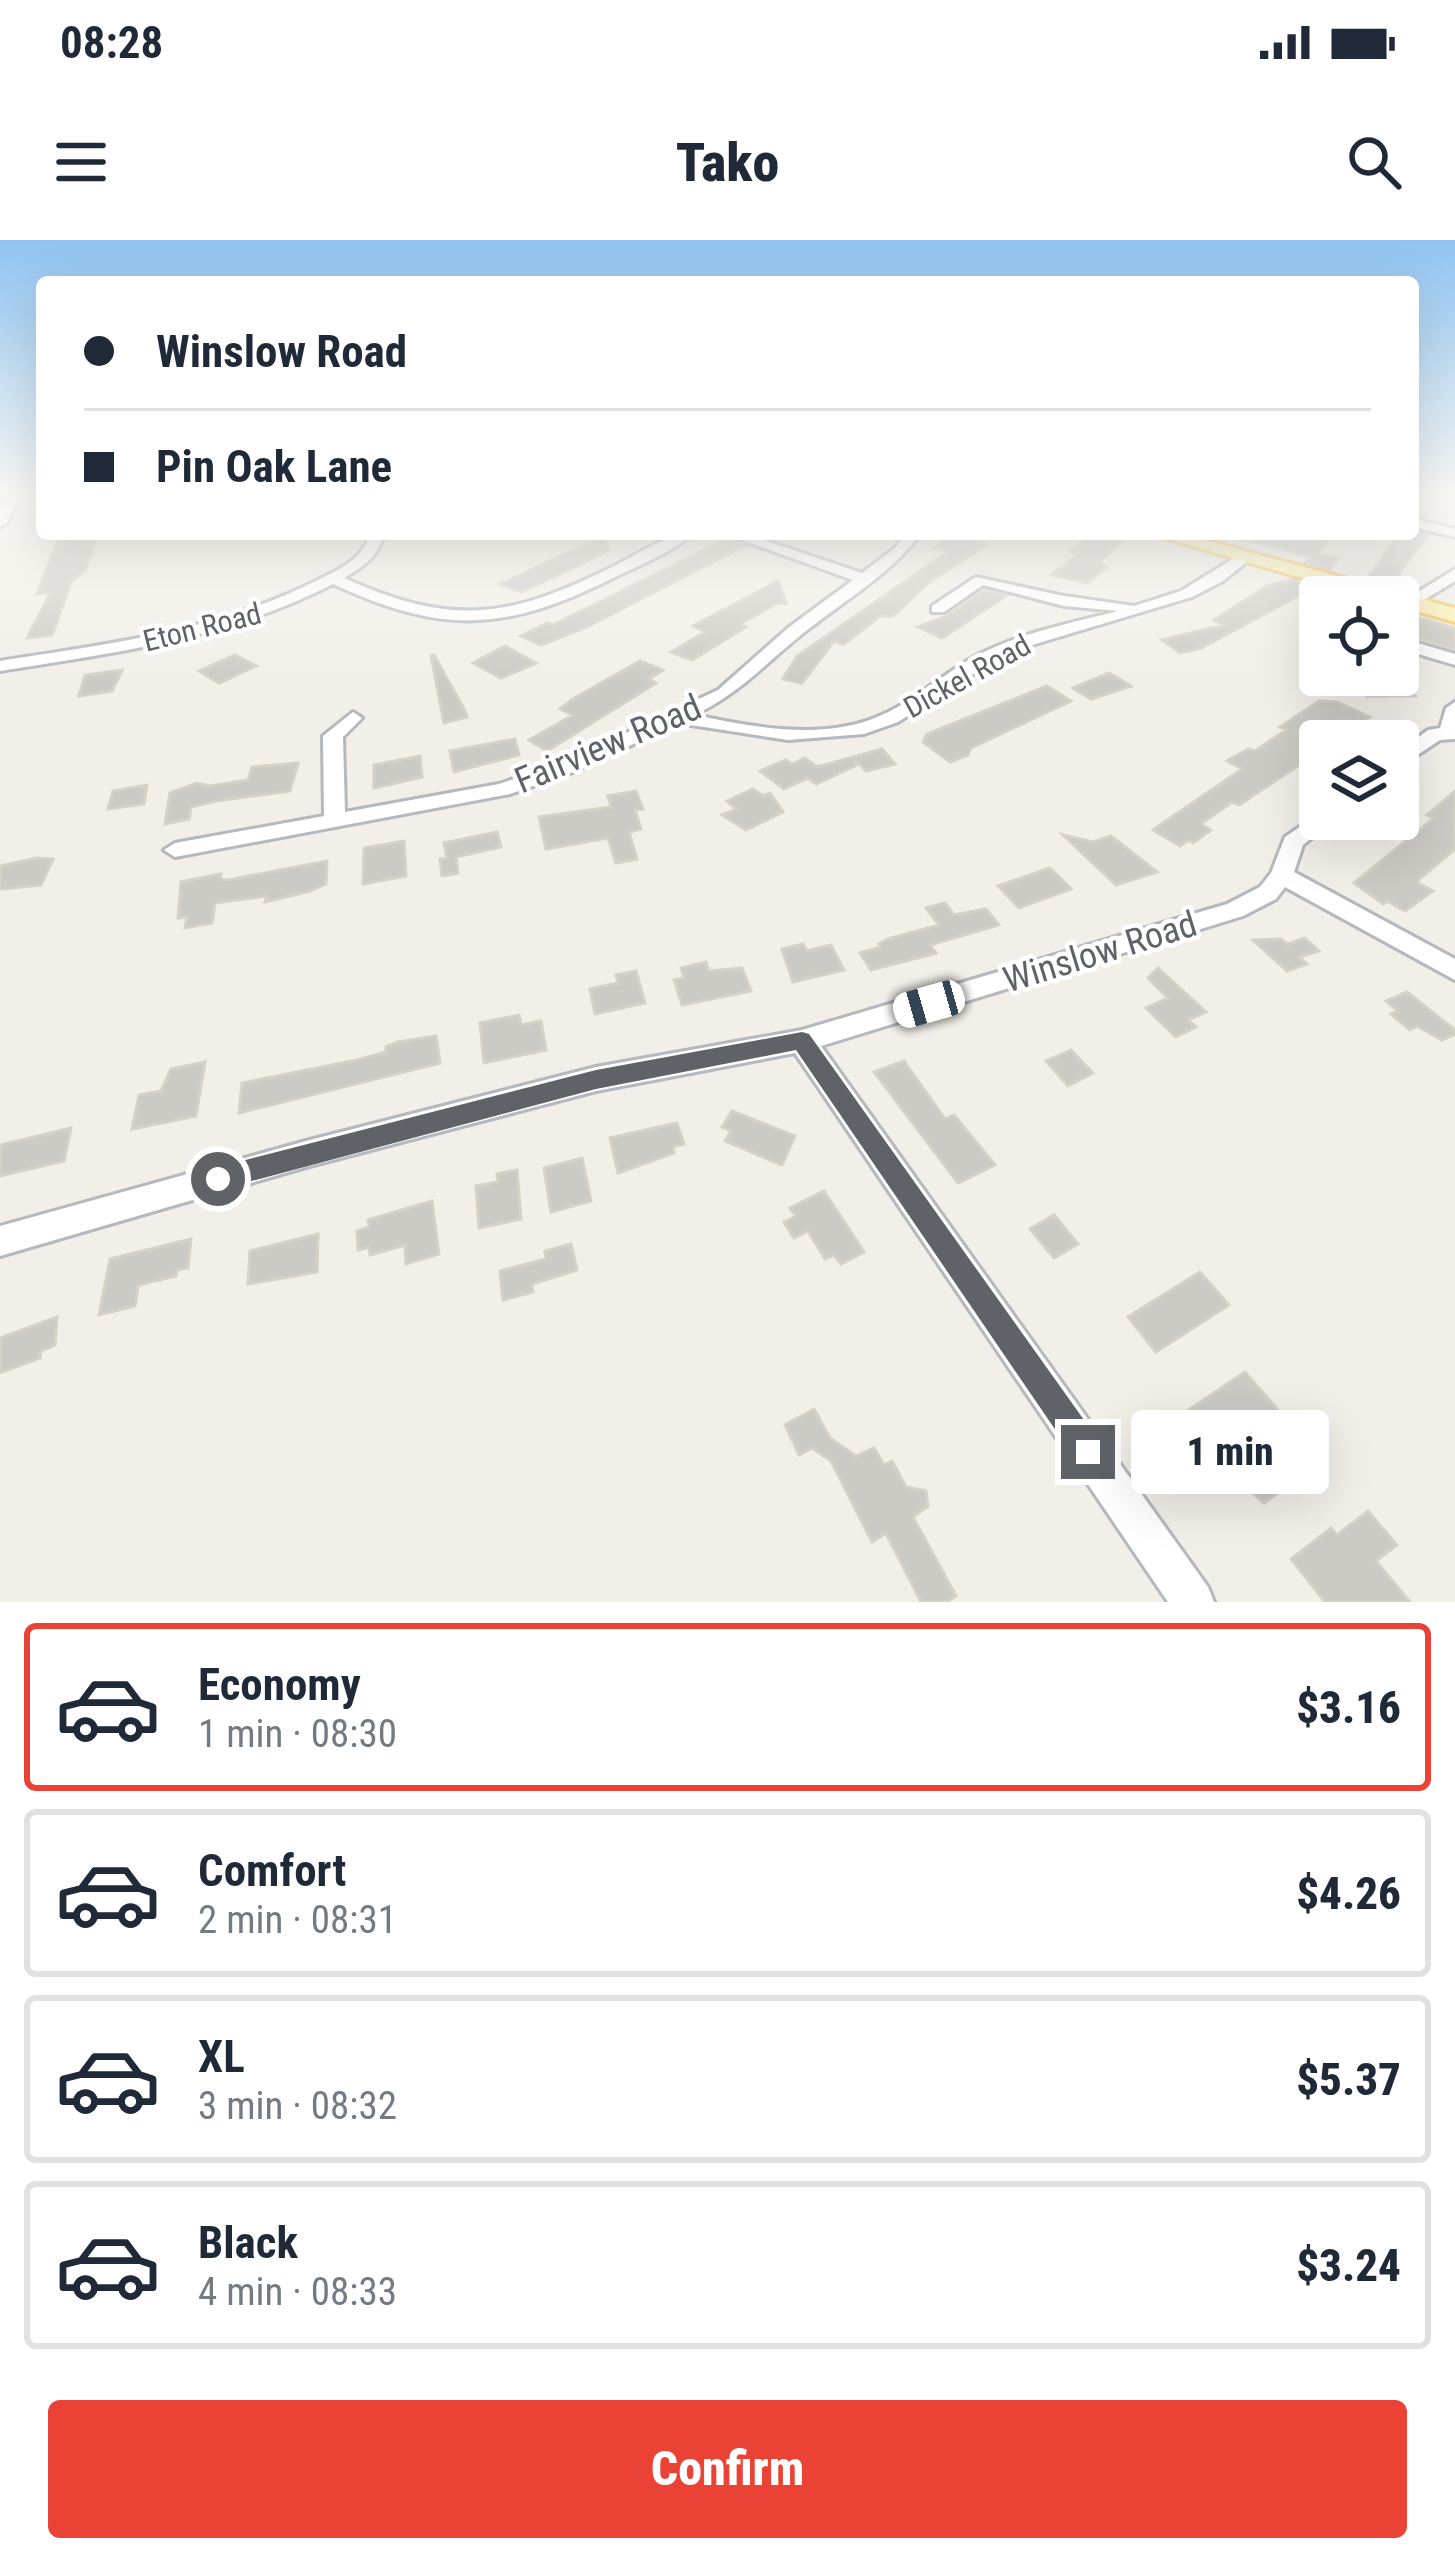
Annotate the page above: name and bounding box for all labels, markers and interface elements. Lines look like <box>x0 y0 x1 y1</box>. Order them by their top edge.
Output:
text: 08:28 <box>60 16 163 69</box>
icon: menu <box>48 129 114 195</box>
icon: search <box>1341 129 1407 195</box>
text: Tako <box>676 131 779 194</box>
text: Winslow Road <box>156 325 407 378</box>
text: Pin Oak Lane <box>156 440 392 493</box>
map controls <box>1299 576 1419 840</box>
button: locate <box>1299 576 1419 696</box>
street label: Eton Road <box>139 595 265 659</box>
street label: Dickel Road <box>898 627 1036 725</box>
street label: Fairview Road <box>509 686 707 802</box>
button: layers <box>1299 720 1419 840</box>
street label: Winslow Road <box>998 903 1202 1001</box>
car <box>889 977 969 1031</box>
route start <box>191 1152 245 1206</box>
callout: 1 min <box>1130 1410 1328 1494</box>
route end <box>1061 1425 1115 1479</box>
text: 1 min <box>1187 1429 1273 1475</box>
icon: car <box>54 1653 162 1761</box>
text: Economy <box>198 1658 361 1711</box>
text: $3.16 <box>1296 1681 1401 1734</box>
text: 1 min · 08:30 <box>198 1711 397 1757</box>
icon: car <box>54 1839 162 1947</box>
text: Comfort <box>198 1844 346 1897</box>
text: $4.26 <box>1296 1867 1401 1920</box>
text: 2 min · 08:31 <box>198 1897 397 1943</box>
icon: car <box>54 2025 162 2133</box>
text: XL <box>198 2030 245 2083</box>
text: $5.37 <box>1296 2053 1401 2106</box>
text: 3 min · 08:32 <box>198 2083 397 2129</box>
icon: car <box>54 2211 162 2319</box>
text: Black <box>198 2216 298 2269</box>
text: $3.24 <box>1296 2239 1401 2292</box>
text: 4 min · 08:33 <box>198 2269 397 2315</box>
button: Confirm <box>48 2400 1407 2538</box>

